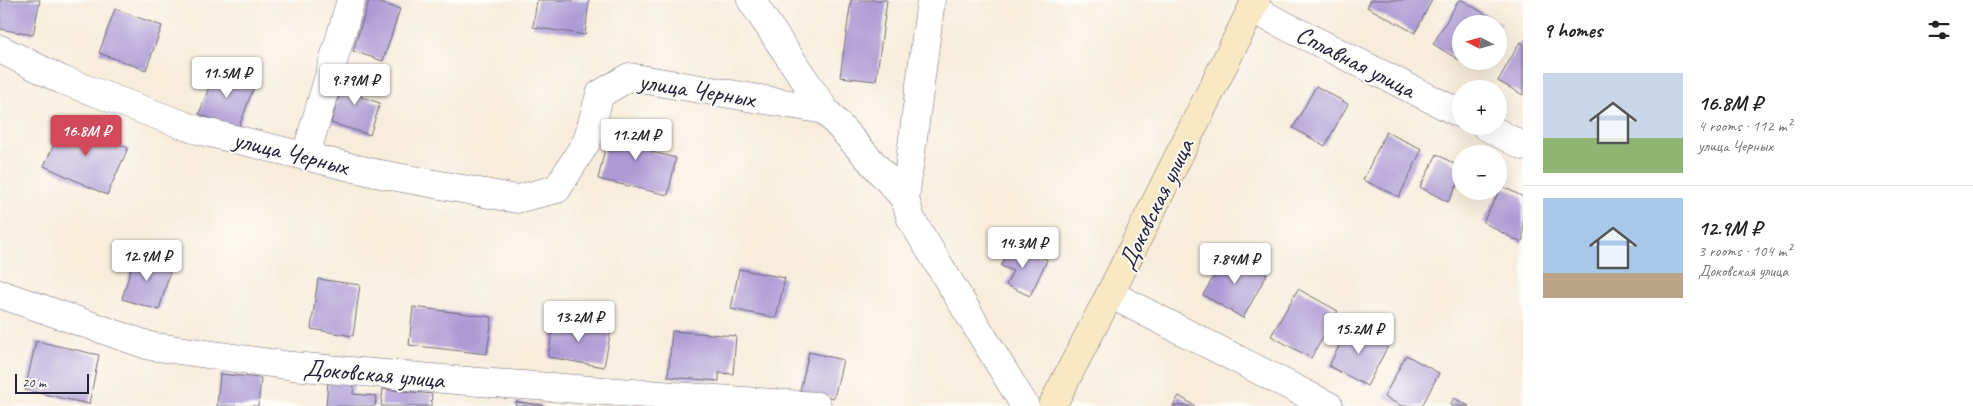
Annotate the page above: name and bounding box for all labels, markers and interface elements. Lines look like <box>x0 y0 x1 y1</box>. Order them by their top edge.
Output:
north arrow <box>1452 15 1508 70</box>
map controls <box>1452 15 1507 200</box>
icon: filters <box>1925 16 1953 44</box>
text: 9 homes <box>1543 17 1602 43</box>
street label: Сплавная улица <box>1291 18 1423 107</box>
pin: 11.5M ₽ <box>181 56 273 99</box>
text: 11.5M ₽ <box>203 63 251 83</box>
pin: 9.79M ₽ <box>309 64 401 106</box>
street label: улица Черных <box>635 65 759 115</box>
text: 9.79M ₽ <box>331 70 379 90</box>
button: + <box>1452 80 1507 135</box>
text: 16.8M ₽ <box>1698 90 1762 116</box>
icon: home <box>1583 93 1643 153</box>
pin: 16.8M ₽ <box>40 114 132 157</box>
text: 4 rooms · 112 m² <box>1698 116 1792 136</box>
pin: 11.2M ₽ <box>590 119 682 161</box>
text: 16.8M ₽ <box>62 121 110 141</box>
street label: улица Черных <box>228 123 354 183</box>
text: 11.2M ₽ <box>612 125 660 145</box>
street label: Доковская улица <box>1111 132 1202 275</box>
text: улица Черных <box>1698 136 1773 156</box>
button: − <box>1452 145 1507 200</box>
text: 12.9M ₽ <box>1698 215 1762 241</box>
icon: home <box>1583 218 1643 278</box>
pin: 14.3M ₽ <box>977 226 1069 269</box>
text: 14.3M ₽ <box>999 233 1047 253</box>
pin: 12.9M ₽ <box>101 240 193 282</box>
text: 3 rooms · 104 m² <box>1698 241 1792 261</box>
pin: 7.84M ₽ <box>1189 242 1281 285</box>
text: 12.9M ₽ <box>123 246 171 266</box>
text: 7.84M ₽ <box>1211 249 1259 269</box>
text: Доковская улица <box>1698 261 1788 281</box>
pin: 13.2M ₽ <box>533 300 625 343</box>
text: 13.2M ₽ <box>555 307 603 327</box>
pin: 15.2M ₽ <box>1313 312 1405 355</box>
text: 15.2M ₽ <box>1335 319 1383 339</box>
street label: Доковская улица <box>302 352 448 396</box>
scale bar <box>15 371 89 394</box>
text: 20 m <box>22 374 46 391</box>

